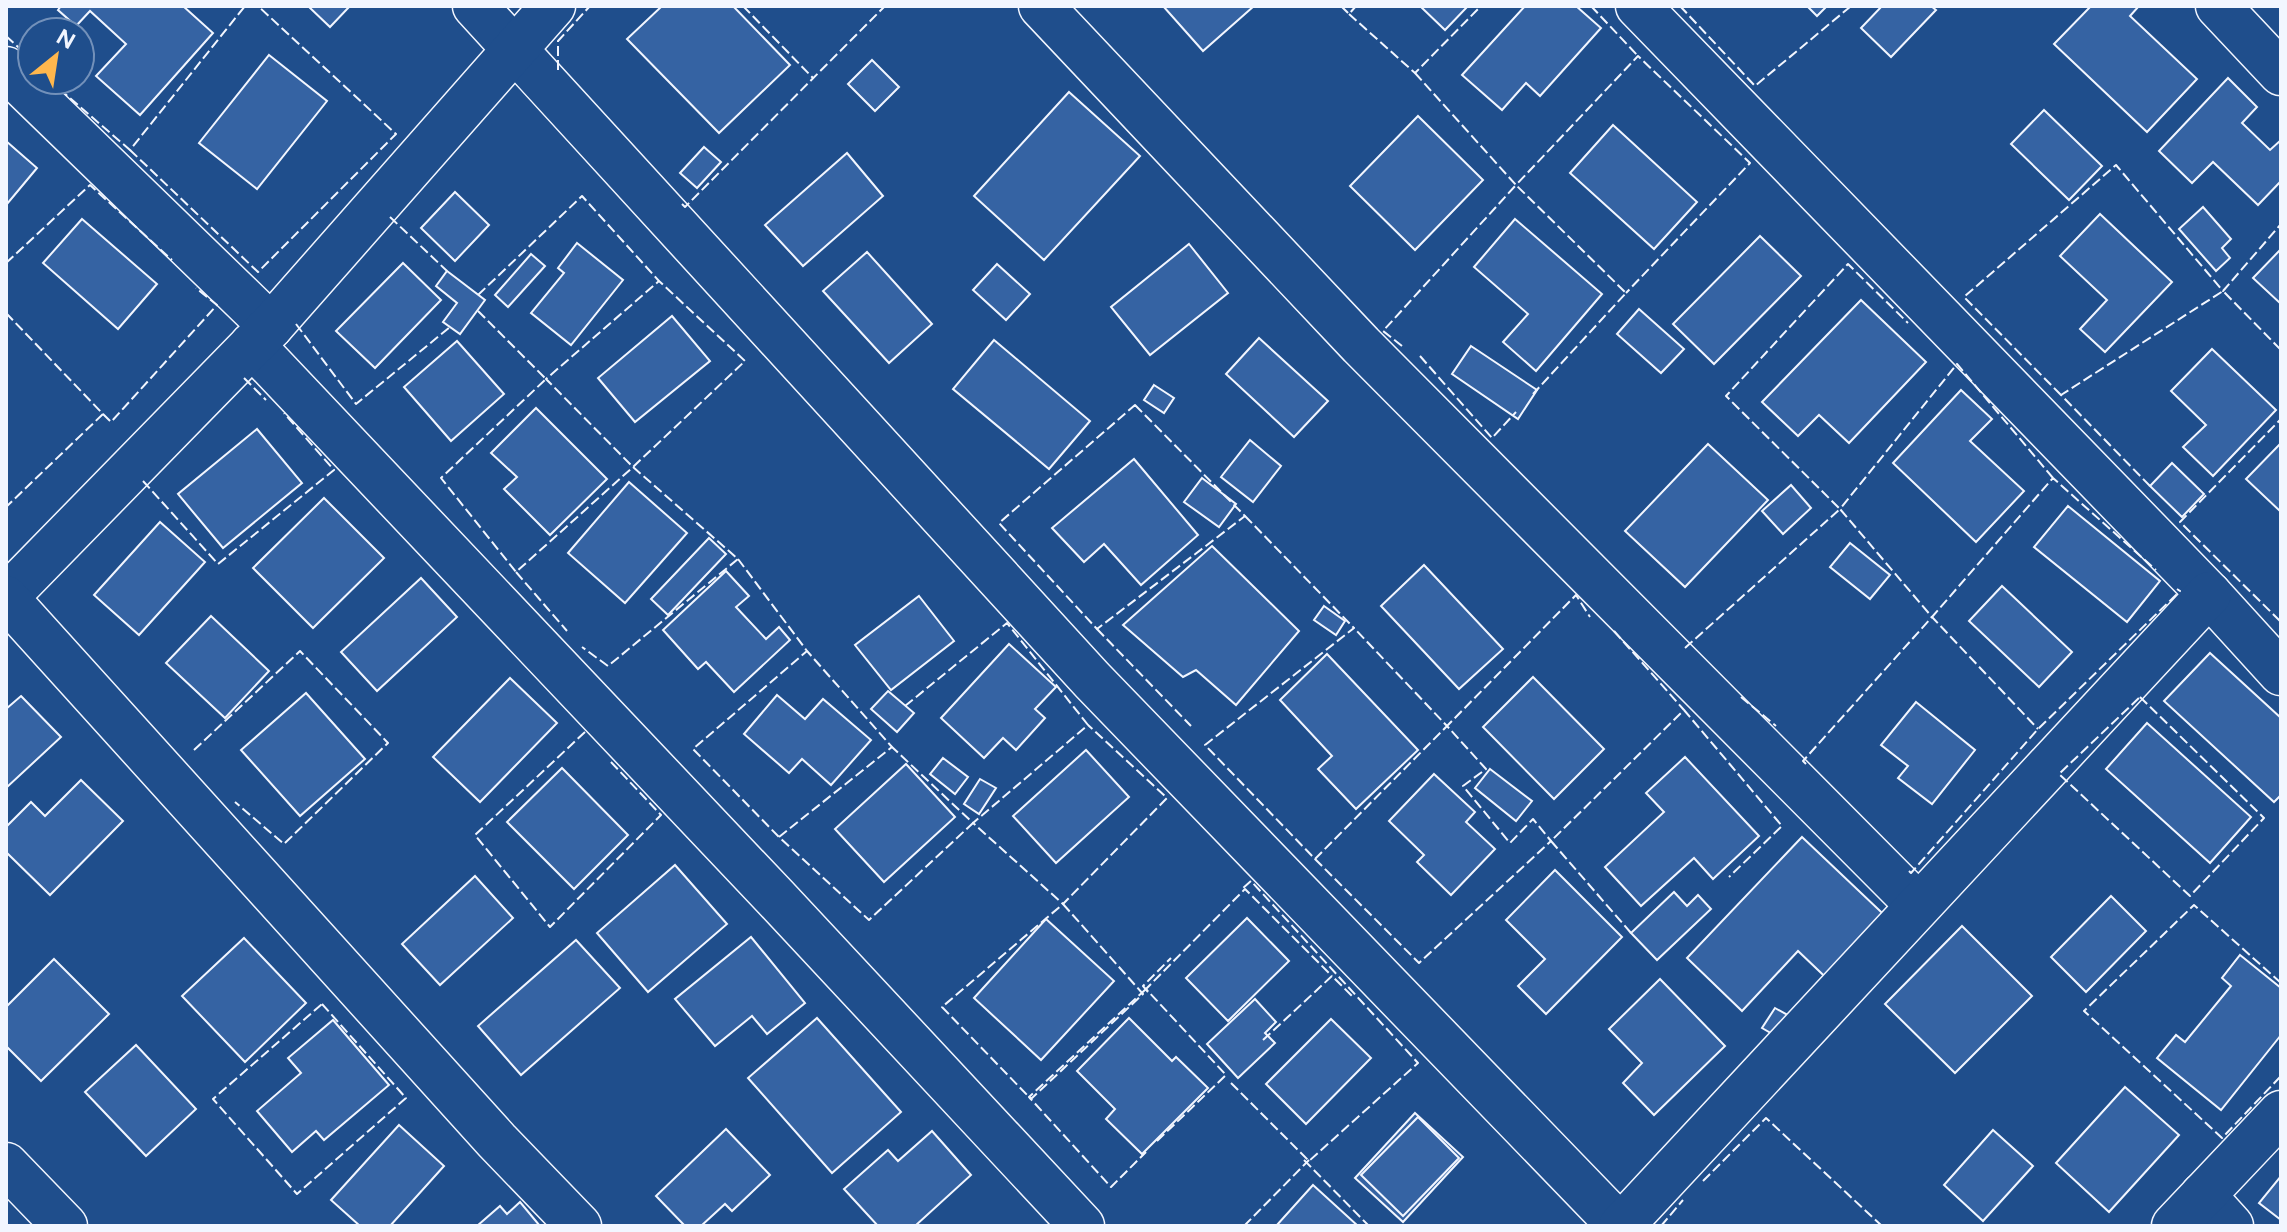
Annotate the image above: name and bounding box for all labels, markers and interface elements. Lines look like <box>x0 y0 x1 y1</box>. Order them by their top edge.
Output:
north arrow <box>16 16 96 96</box>
text: N <box>52 23 80 55</box>

